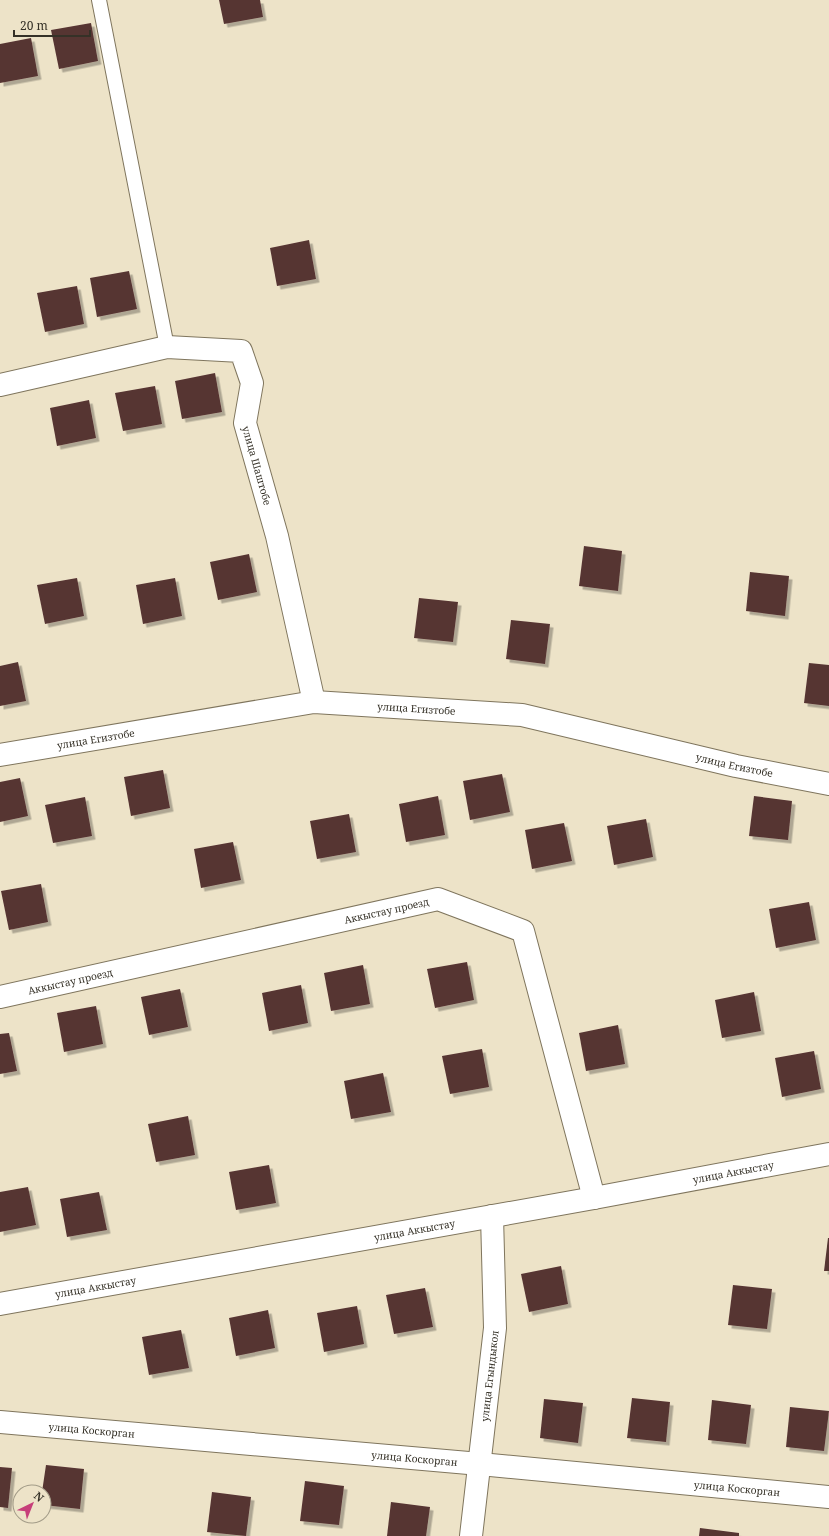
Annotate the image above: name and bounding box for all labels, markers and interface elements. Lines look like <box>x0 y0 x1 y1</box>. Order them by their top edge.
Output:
scale bar <box>14 12 90 38</box>
text: 20 m <box>20 17 48 34</box>
street label: улица Шаштобе <box>239 424 275 507</box>
street label: улица Егизтобе <box>377 699 456 718</box>
street label: улица Егизтобе <box>56 725 135 752</box>
street label: улица Егизтобе <box>694 750 774 780</box>
street label: Аккыстау проезд <box>343 894 430 927</box>
street label: Аккыстау проезд <box>27 965 114 998</box>
street label: улица Аккыстау <box>691 1157 775 1186</box>
street label: улица Аккыстау <box>373 1216 456 1244</box>
street label: улица Аккыстау <box>54 1273 138 1301</box>
street label: улица Егындыкол <box>477 1330 502 1422</box>
street label: улица Коскорган <box>48 1419 136 1441</box>
street label: улица Коскорган <box>371 1448 458 1469</box>
street label: улица Коскорган <box>693 1477 781 1499</box>
north arrow <box>12 1484 52 1524</box>
text: N <box>31 1488 48 1505</box>

